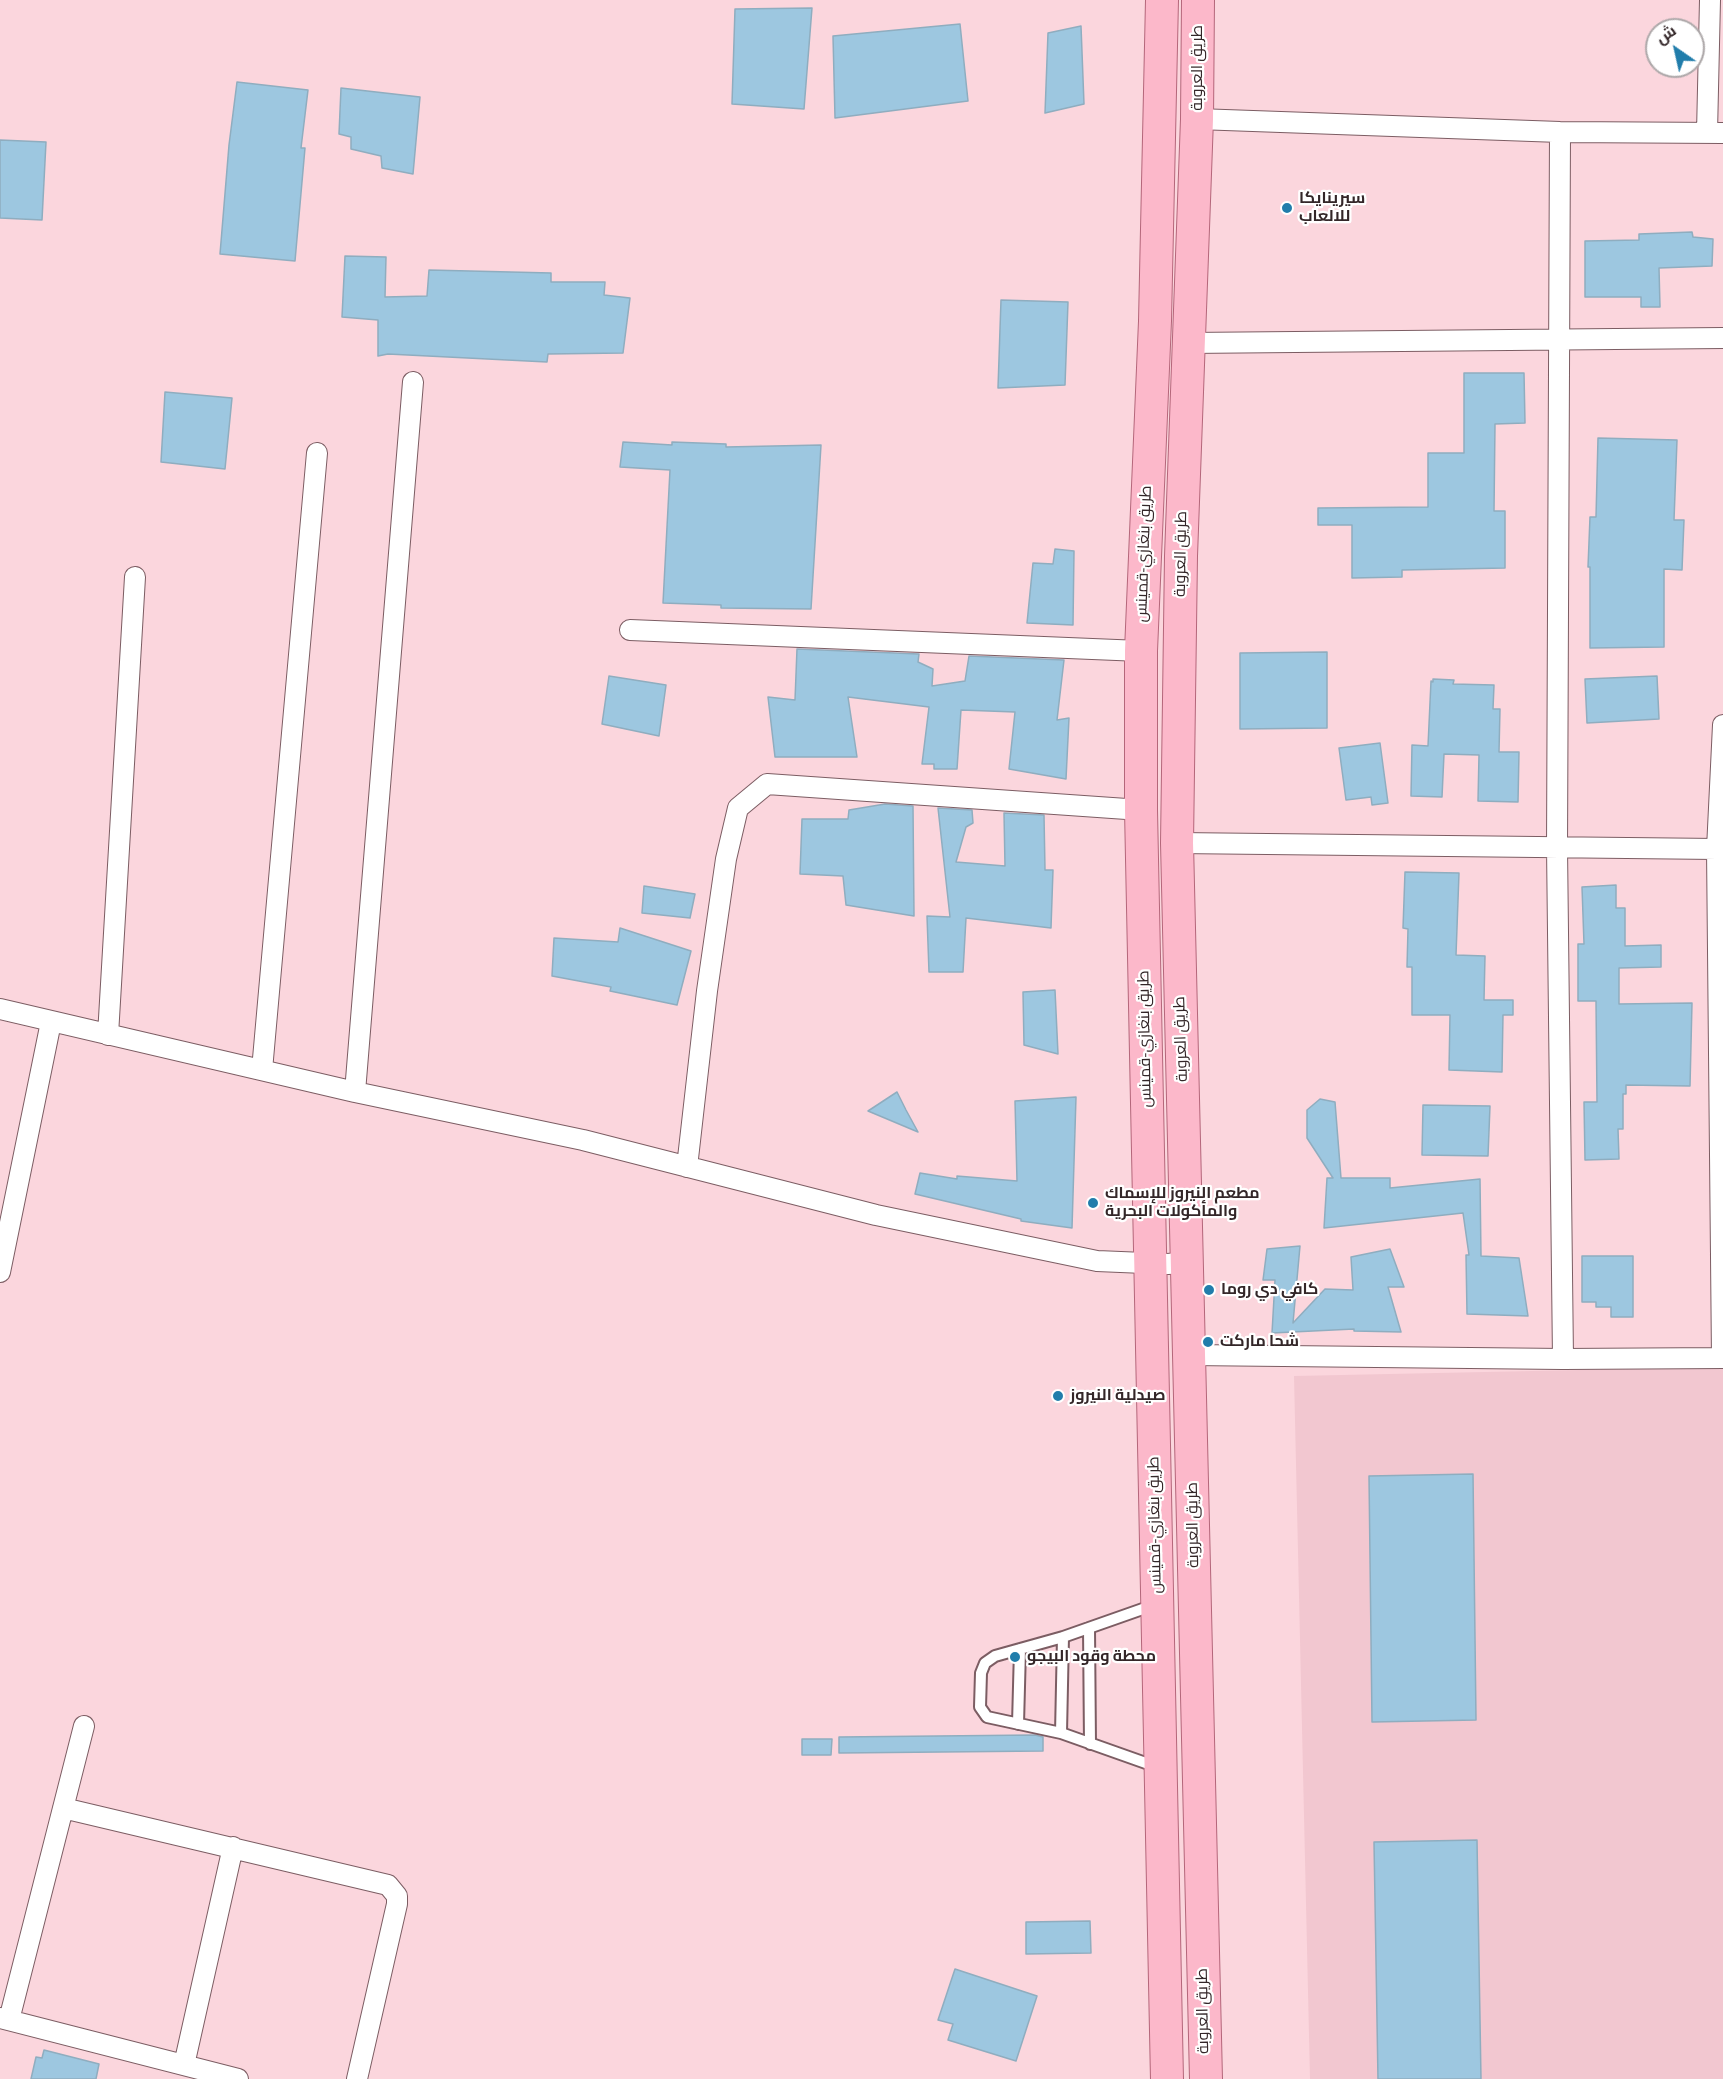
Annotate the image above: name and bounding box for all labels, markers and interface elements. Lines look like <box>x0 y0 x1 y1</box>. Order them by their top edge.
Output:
north arrow <box>1645 18 1705 78</box>
text: ش <box>1651 20 1681 50</box>
street label: طريق العروبة <box>1188 25 1208 111</box>
place label: سيرينايكا للالعاب <box>1299 189 1365 227</box>
marker: سيرينايكا للالعاب <box>1280 201 1294 215</box>
street label: طريق بنغازي-قمينس <box>1133 485 1157 623</box>
street label: طريق العروبة <box>1172 511 1192 597</box>
street label: طريق بنغازي-قمينس <box>1135 970 1157 1108</box>
street label: طريق العروبة <box>1171 996 1193 1082</box>
place label: مطعم النيروز للإسماك والمأكولات البحرية <box>1105 1184 1260 1222</box>
marker: مطعم النيروز للإسماك والمأكولات البحرية <box>1086 1196 1100 1210</box>
place label: كافي دي روما <box>1221 1280 1318 1300</box>
marker: كافي دي روما <box>1202 1283 1216 1297</box>
place label: شحا ماركت <box>1220 1332 1299 1352</box>
marker: شحا ماركت <box>1201 1335 1215 1349</box>
place label: صيدلية النيروز <box>1070 1386 1166 1406</box>
marker: صيدلية النيروز <box>1051 1389 1065 1403</box>
street label: طريق بنغازي-قمينس <box>1145 1456 1167 1594</box>
street label: طريق العروبة <box>1184 1482 1204 1568</box>
place label: محطة وقود البيجو <box>1027 1647 1156 1667</box>
marker: محطة وقود البيجو <box>1008 1650 1022 1664</box>
street label: طريق العروبة <box>1194 1968 1214 2054</box>

